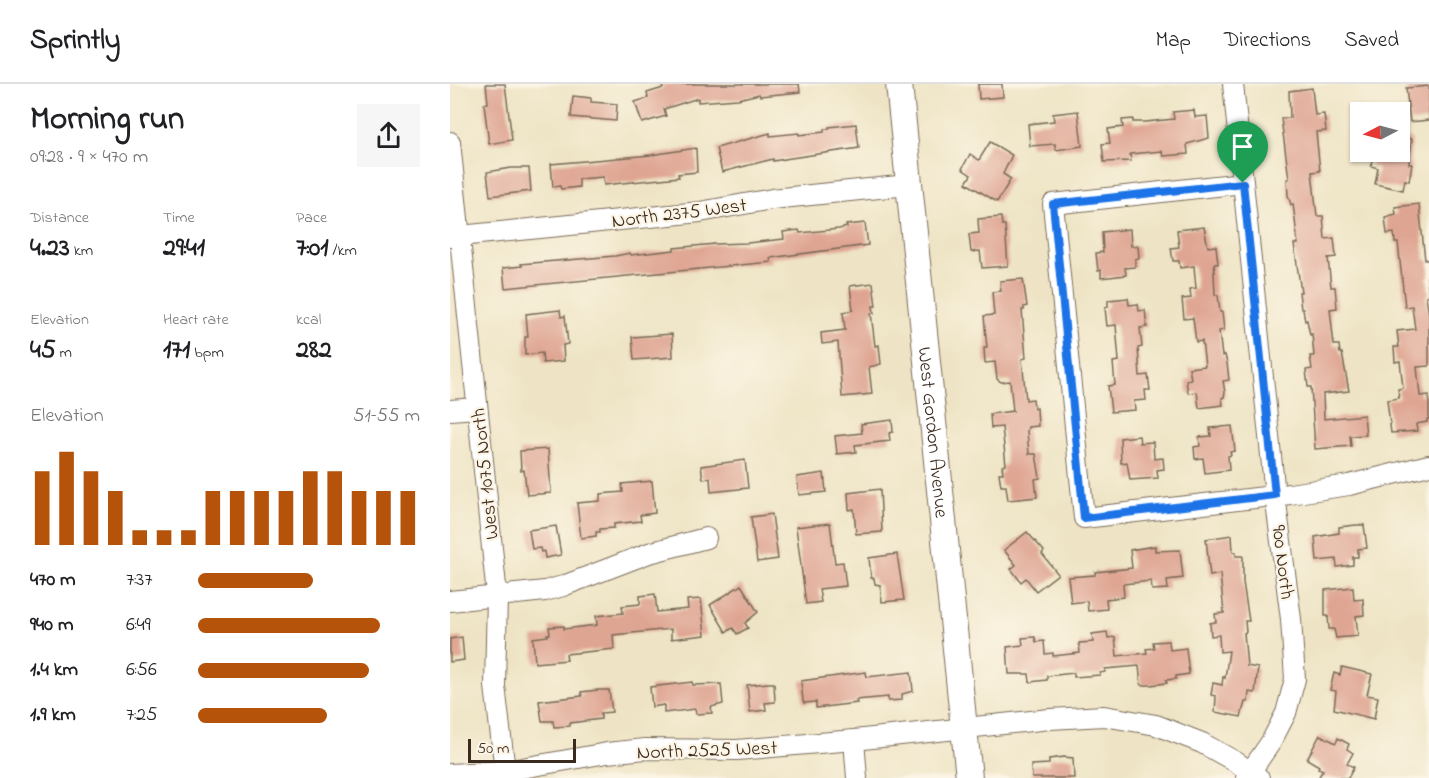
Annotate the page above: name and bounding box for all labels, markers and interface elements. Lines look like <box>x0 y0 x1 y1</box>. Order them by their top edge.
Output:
text: Sprintly <box>30 21 120 62</box>
text: Map <box>1155 26 1191 56</box>
text: Directions <box>1224 26 1311 56</box>
text: Saved <box>1344 26 1399 56</box>
text: Morning run <box>30 96 184 144</box>
north arrow <box>1350 102 1410 162</box>
map controls <box>1350 102 1410 162</box>
button: share <box>357 104 420 167</box>
pin <box>1217 121 1268 183</box>
icon: arrive <box>1226 130 1259 163</box>
text: 09:28 · 9 × 470 m <box>30 143 148 172</box>
street label: North 2375 West <box>610 192 749 237</box>
text: Distance <box>30 206 89 230</box>
text: Time <box>163 206 195 230</box>
text: Pace <box>296 206 327 230</box>
text: 4.23 <box>30 230 70 268</box>
text: 29:41 <box>163 230 205 268</box>
text: 7:01 <box>296 230 328 268</box>
text: km <box>70 239 93 263</box>
text: /km <box>328 239 357 263</box>
text: Elevation <box>30 308 89 332</box>
text: Heart rate <box>163 308 229 332</box>
text: kcal <box>296 308 321 332</box>
text: 45 <box>30 332 56 370</box>
text: 171 <box>163 332 190 370</box>
text: 282 <box>296 332 332 370</box>
text: m <box>56 341 72 365</box>
text: bpm <box>190 341 224 365</box>
street label: West Gordon Avenue <box>909 345 955 520</box>
text: Elevation <box>30 402 104 431</box>
text: 51–55 m <box>353 402 420 431</box>
street label: West 1075 North <box>465 406 508 541</box>
street label: 900 North <box>1263 524 1300 601</box>
text: 470 m <box>30 566 76 595</box>
text: 7:37 <box>126 566 152 595</box>
text: 940 m <box>30 611 73 640</box>
text: 6:49 <box>126 611 151 640</box>
text: 1.4 km <box>30 656 78 685</box>
text: 6:56 <box>126 656 157 685</box>
text: 1.9 km <box>30 701 76 730</box>
text: 7:25 <box>126 701 157 730</box>
street label: North 2525 West <box>636 735 778 768</box>
scale bar <box>468 736 576 764</box>
text: 50 m <box>477 737 509 761</box>

